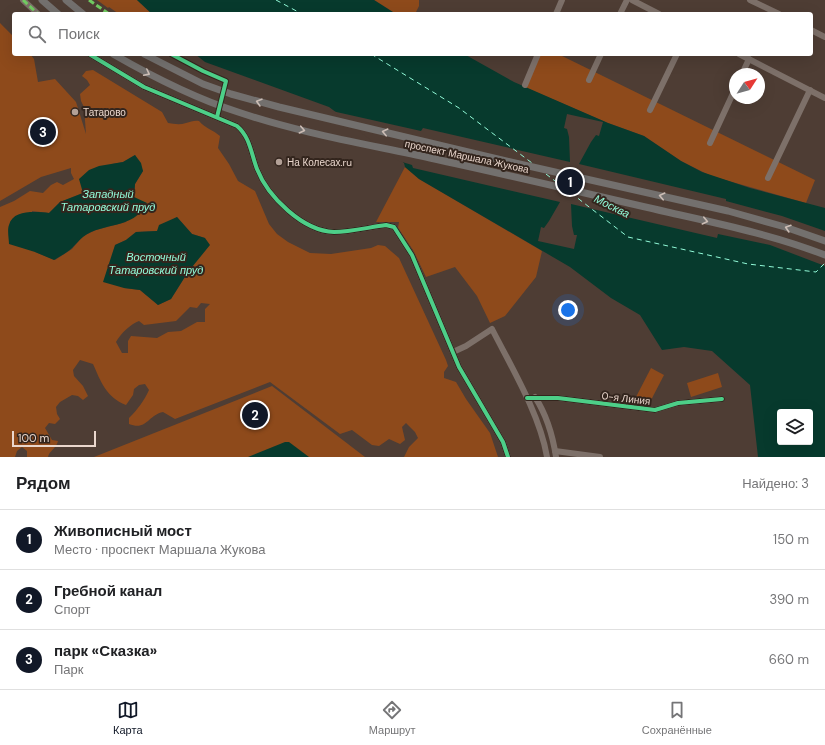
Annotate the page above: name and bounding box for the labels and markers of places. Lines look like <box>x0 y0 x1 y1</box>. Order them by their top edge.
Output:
place label: Татарово <box>83 106 126 119</box>
marker: Татарово <box>70 107 80 117</box>
pin: 3 <box>30 117 56 147</box>
place label: На Колесах.ru <box>287 156 352 169</box>
marker: На Колесах.ru <box>274 157 284 167</box>
pin: 1 <box>557 167 583 197</box>
pin: 2 <box>242 400 268 430</box>

